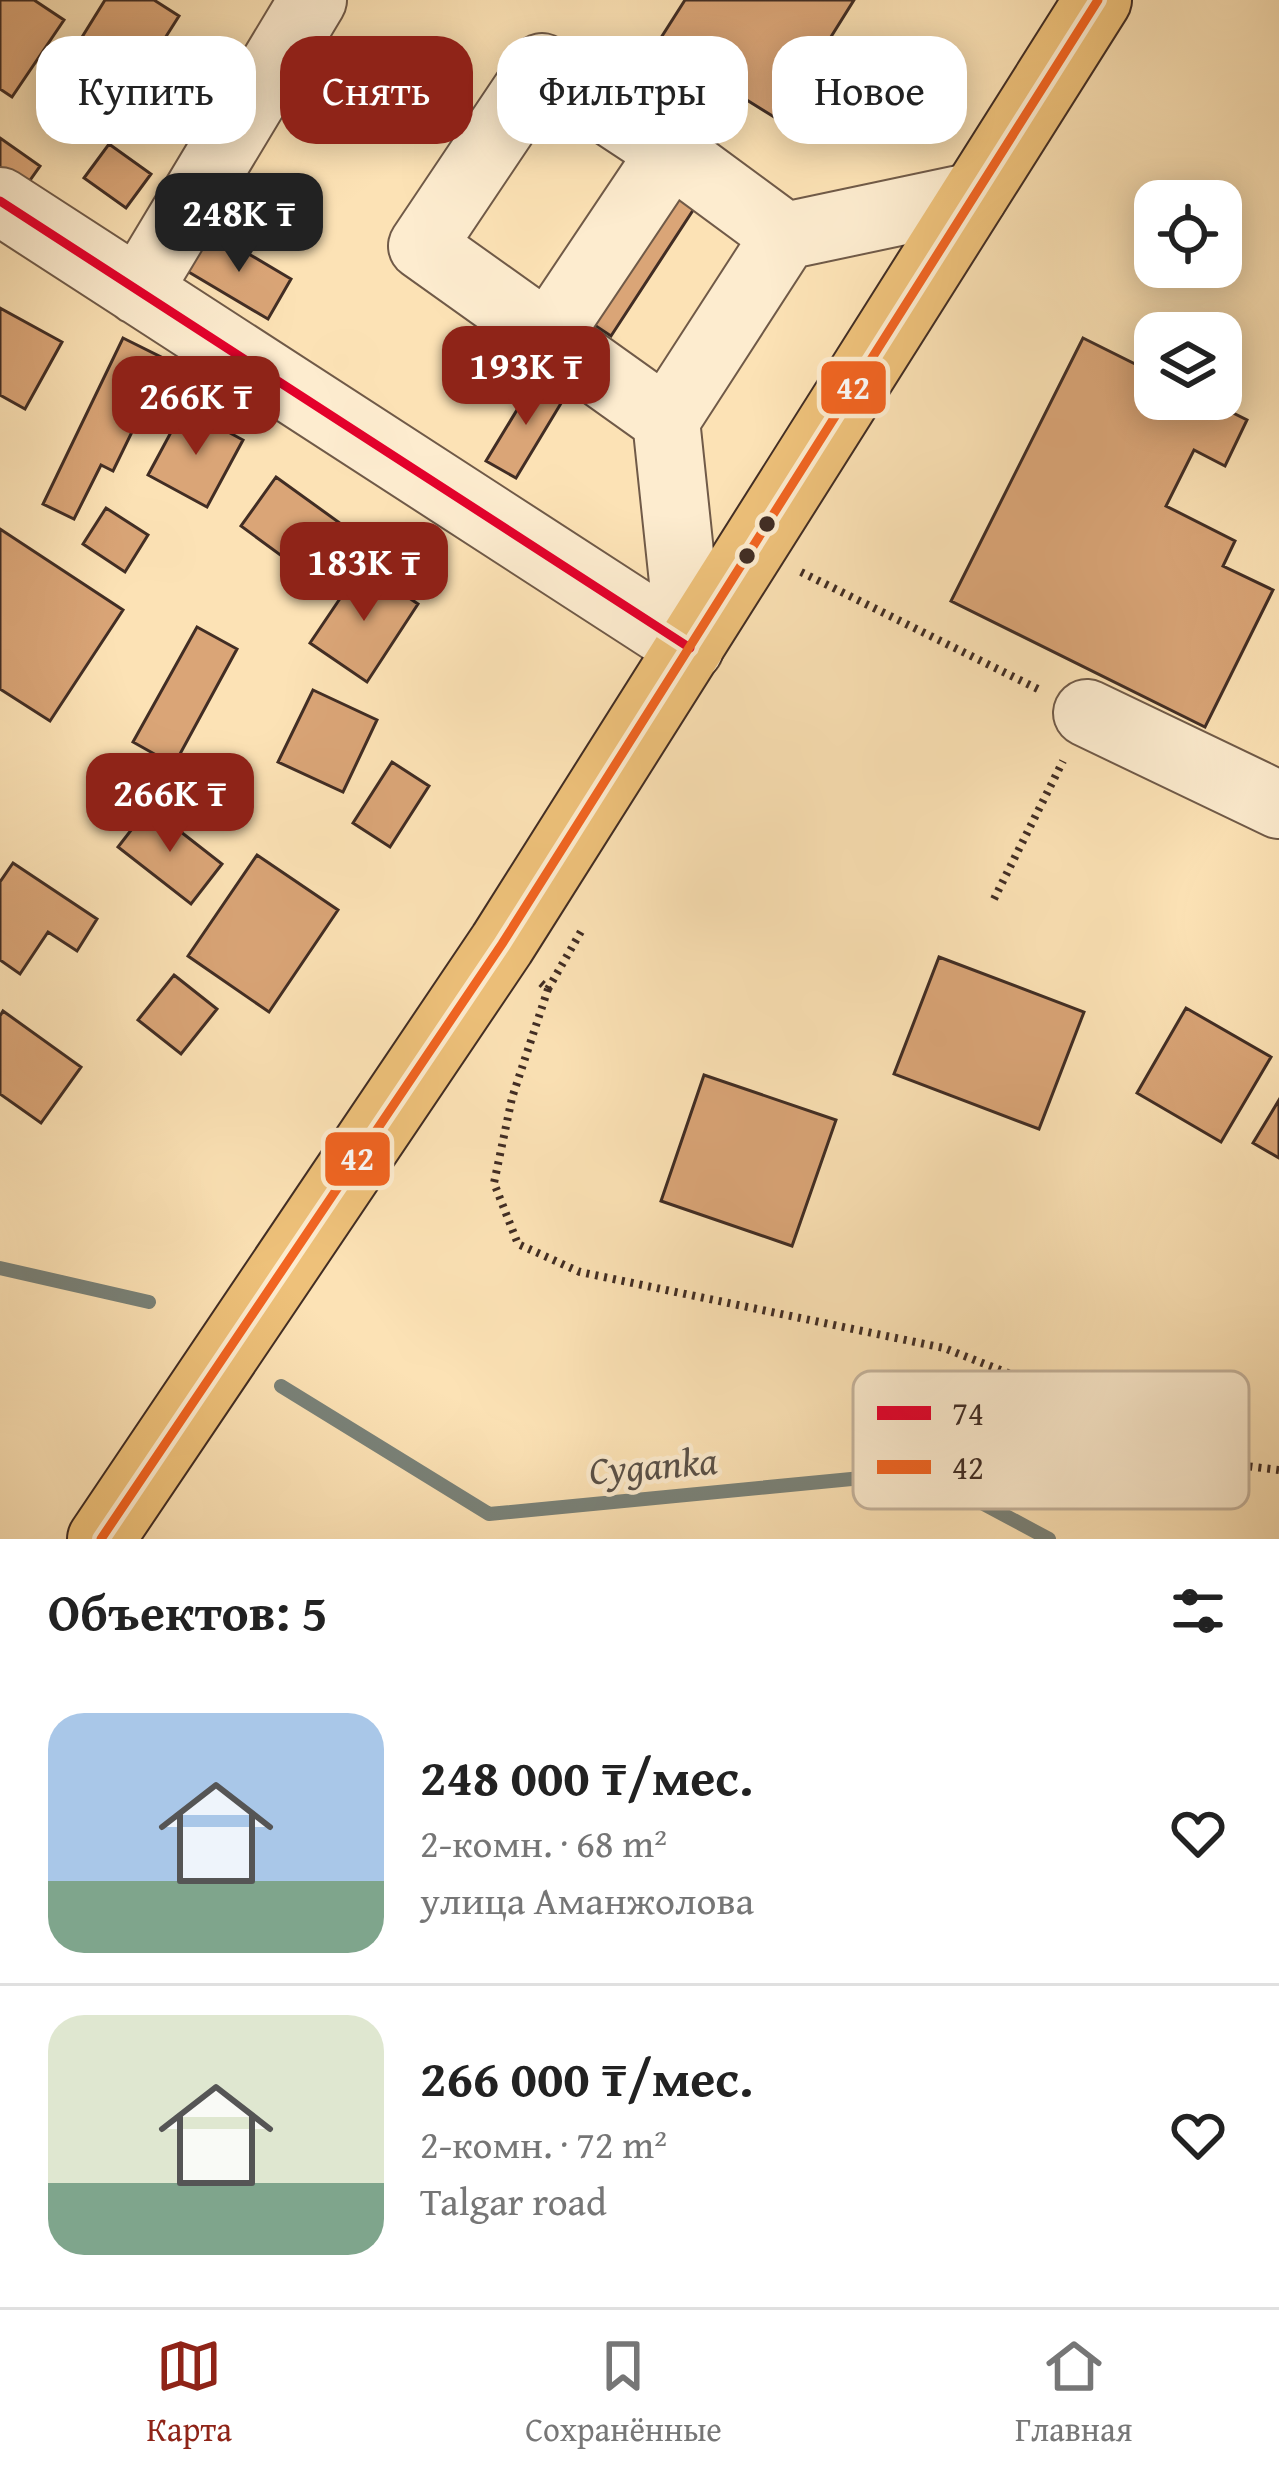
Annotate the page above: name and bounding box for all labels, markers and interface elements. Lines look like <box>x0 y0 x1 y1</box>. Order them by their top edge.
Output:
chip: Купить <box>36 36 256 144</box>
chip: Снять <box>280 36 473 144</box>
chip: Фильтры <box>497 36 748 144</box>
chip: Новое <box>772 36 967 144</box>
pin: 248K ₸ <box>141 173 337 275</box>
map controls <box>1134 180 1242 420</box>
button: locate <box>1134 180 1242 288</box>
text: 248K ₸ <box>182 183 296 240</box>
button: layers <box>1134 312 1242 420</box>
pin: 193K ₸ <box>428 326 624 428</box>
text: 193K ₸ <box>469 336 583 393</box>
pin: 266K ₸ <box>98 356 294 458</box>
line badge: 42 <box>819 359 888 416</box>
text: 42 <box>836 363 870 411</box>
text: 266K ₸ <box>139 366 253 423</box>
unlabelled marker <box>756 513 778 535</box>
pin: 183K ₸ <box>266 522 462 624</box>
text: 183K ₸ <box>307 532 421 589</box>
unlabelled marker <box>736 545 758 567</box>
pin: 266K ₸ <box>72 753 268 855</box>
text: 266K ₸ <box>113 763 227 820</box>
line badge: 42 <box>323 1130 392 1188</box>
text: 42 <box>340 1134 374 1182</box>
legend <box>853 1371 1249 1509</box>
text: 74 <box>952 1389 984 1437</box>
water label: Cyganka <box>587 1431 719 1498</box>
text: 42 <box>952 1443 984 1491</box>
text: Объектов: 5 <box>48 1574 328 1649</box>
icon: filters <box>1165 1578 1231 1644</box>
text: 248 000 ₸/мес. <box>420 1739 753 1814</box>
icon: home <box>144 1761 288 1905</box>
icon: heart <box>1165 1800 1231 1866</box>
text: 2-комн. · 68 m² <box>420 1814 667 1871</box>
text: улица Аманжолова <box>420 1871 754 1928</box>
text: 266 000 ₸/мес. <box>420 2040 753 2115</box>
icon: home <box>144 2063 288 2207</box>
icon: heart <box>1165 2102 1231 2168</box>
text: 2-комн. · 72 m² <box>420 2115 667 2172</box>
text: Talgar road <box>420 2172 607 2229</box>
tab: Карта <box>147 2333 232 2453</box>
tab: Сохранённые <box>525 2333 722 2453</box>
tab: Главная <box>1015 2333 1132 2453</box>

